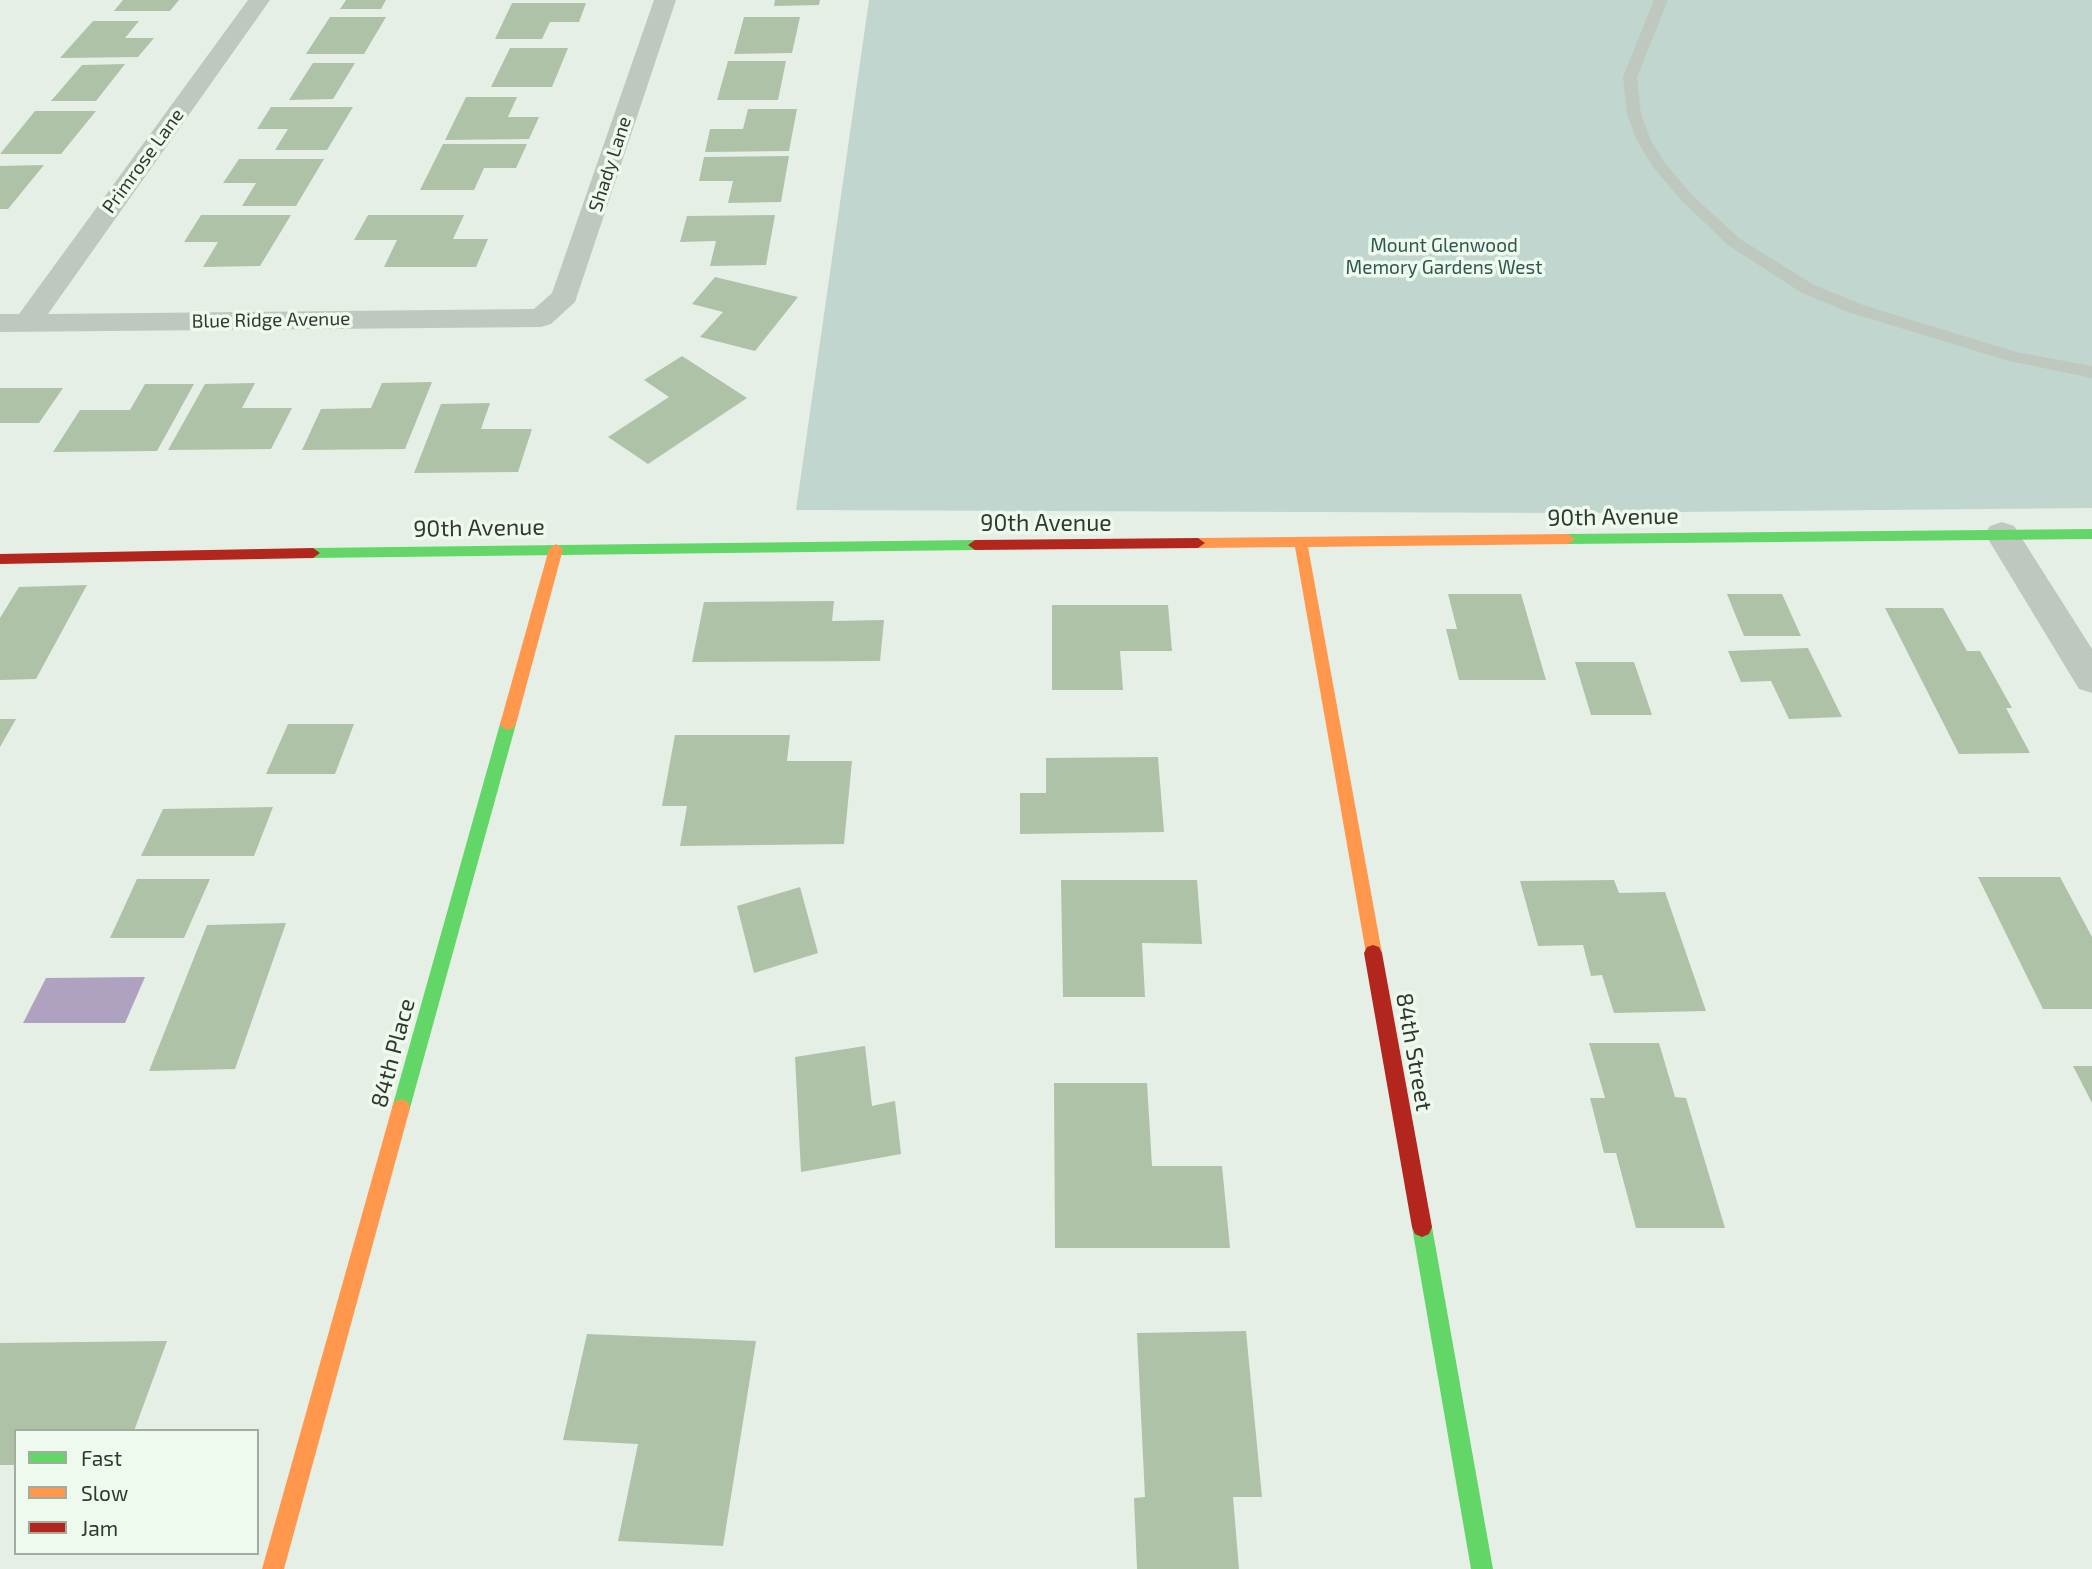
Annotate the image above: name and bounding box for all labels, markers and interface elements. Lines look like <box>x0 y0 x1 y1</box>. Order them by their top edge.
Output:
street label: Primrose Lane <box>97 104 189 218</box>
street label: Shady Lane <box>584 114 636 214</box>
park label: Mount Glenwood Memory Gardens West <box>1346 235 1542 279</box>
street label: Blue Ridge Avenue <box>191 307 351 333</box>
street label: 90th Avenue <box>1547 502 1679 532</box>
street label: 90th Avenue <box>980 509 1112 537</box>
street label: 90th Avenue <box>413 513 545 543</box>
street label: 84th Street <box>1390 991 1438 1113</box>
street label: 84th Place <box>365 995 421 1111</box>
legend <box>14 1429 259 1555</box>
text: Fast <box>81 1445 122 1470</box>
text: Slow <box>81 1480 128 1505</box>
text: Jam <box>81 1515 118 1540</box>

